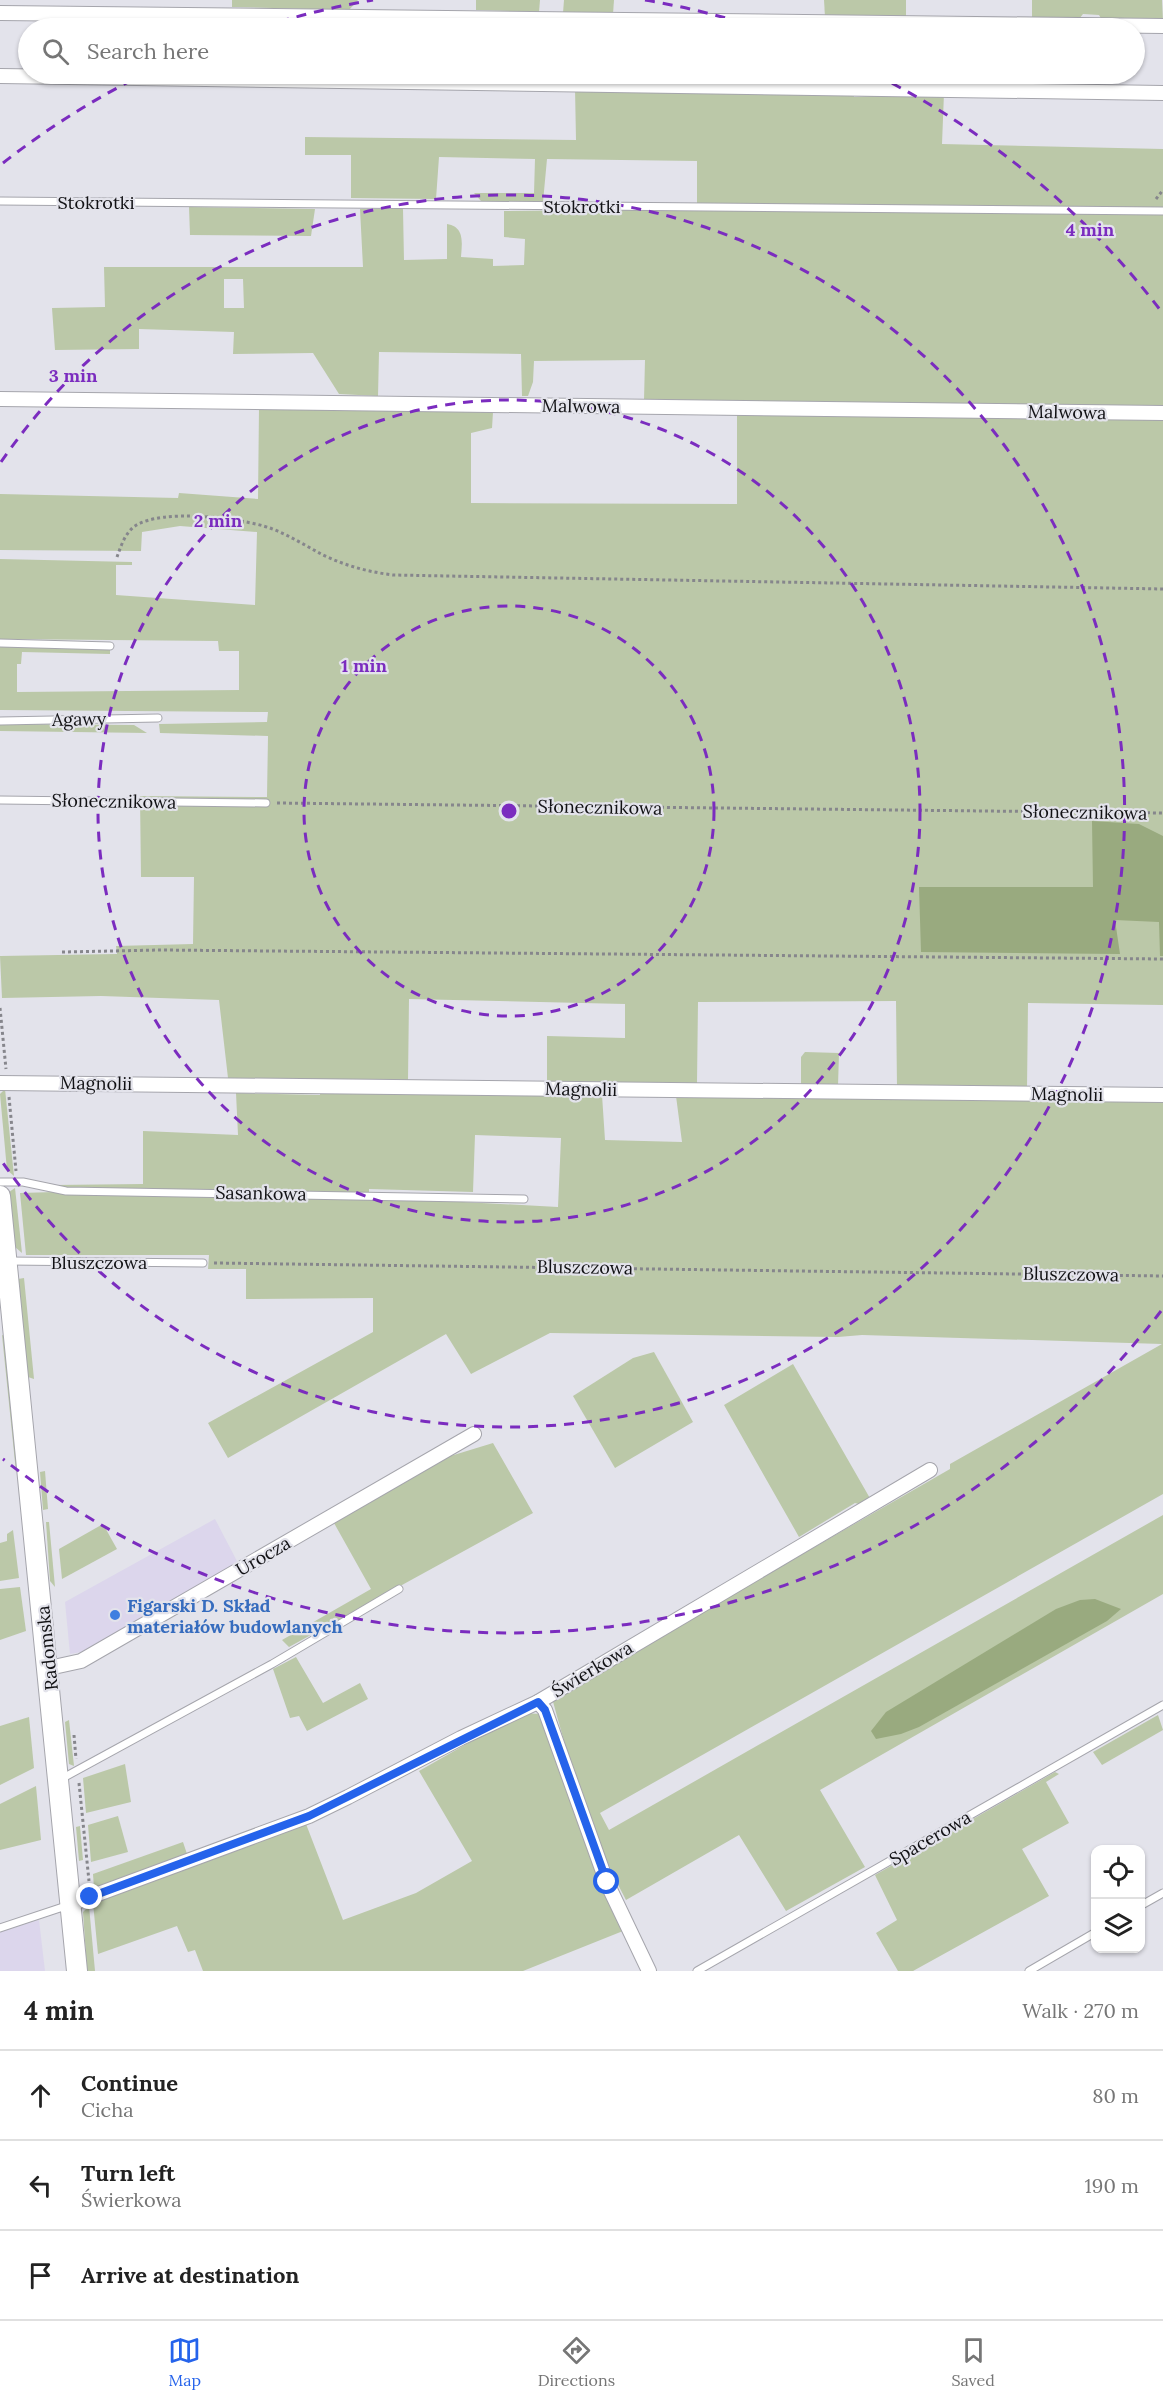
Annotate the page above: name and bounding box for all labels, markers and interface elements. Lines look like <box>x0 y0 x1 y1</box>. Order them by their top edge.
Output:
search box <box>18 18 1145 84</box>
icon: search <box>39 35 72 68</box>
text: Search here <box>87 37 209 65</box>
street label: Stokrotki <box>57 191 135 214</box>
street label: Stokrotki <box>543 195 621 218</box>
text: 4 min <box>1066 218 1115 241</box>
text: 3 min <box>49 364 98 387</box>
street label: Malwowa <box>541 394 621 418</box>
street label: Malwowa <box>1027 400 1107 424</box>
text: 2 min <box>194 509 243 532</box>
text: 1 min <box>341 654 387 677</box>
street label: Agawy <box>51 707 107 731</box>
street label: Słonecznikowa <box>51 788 177 814</box>
street label: Słonecznikowa <box>537 794 663 820</box>
street label: Słonecznikowa <box>1022 799 1148 825</box>
centre of rings <box>499 801 519 821</box>
street label: Magnolii <box>60 1071 132 1095</box>
street label: Magnolii <box>545 1077 617 1101</box>
street label: Magnolii <box>1031 1082 1103 1106</box>
street label: Sasankowa <box>215 1181 307 1205</box>
street label: Bluszczowa <box>51 1251 147 1274</box>
street label: Bluszczowa <box>537 1255 633 1279</box>
street label: Bluszczowa <box>1023 1262 1119 1286</box>
street label: Urocza <box>231 1531 295 1581</box>
place label: Figarski D. Skład materiałów budowlanych <box>127 1594 343 1638</box>
street label: Radomska <box>31 1604 63 1692</box>
marker: Figarski D. Skład materiałów budowlanych <box>108 1608 122 1622</box>
street label: Świerkowa <box>547 1636 637 1702</box>
street label: Spacerowa <box>885 1805 975 1871</box>
map controls <box>1091 1845 1145 1953</box>
button: locate <box>1091 1845 1145 1899</box>
route start <box>593 1868 619 1894</box>
route end <box>76 1883 102 1909</box>
button: layers <box>1091 1899 1145 1953</box>
text: 4 min <box>24 1994 94 2027</box>
text: Walk · 270 m <box>1022 1998 1139 2023</box>
text: Continue <box>81 2069 178 2097</box>
icon: ahead <box>24 2079 57 2112</box>
text: 80 m <box>1092 2083 1139 2108</box>
text: Cicha <box>81 2097 134 2122</box>
text: Turn left <box>81 2159 175 2187</box>
icon: left <box>24 2169 57 2202</box>
text: 190 m <box>1085 2173 1139 2198</box>
text: Świerkowa <box>81 2187 182 2212</box>
icon: arrive <box>24 2259 57 2292</box>
text: Arrive at destination <box>81 2261 299 2289</box>
tab: Map <box>168 2334 201 2390</box>
tab: Directions <box>538 2334 615 2390</box>
tab: Saved <box>951 2334 995 2390</box>

